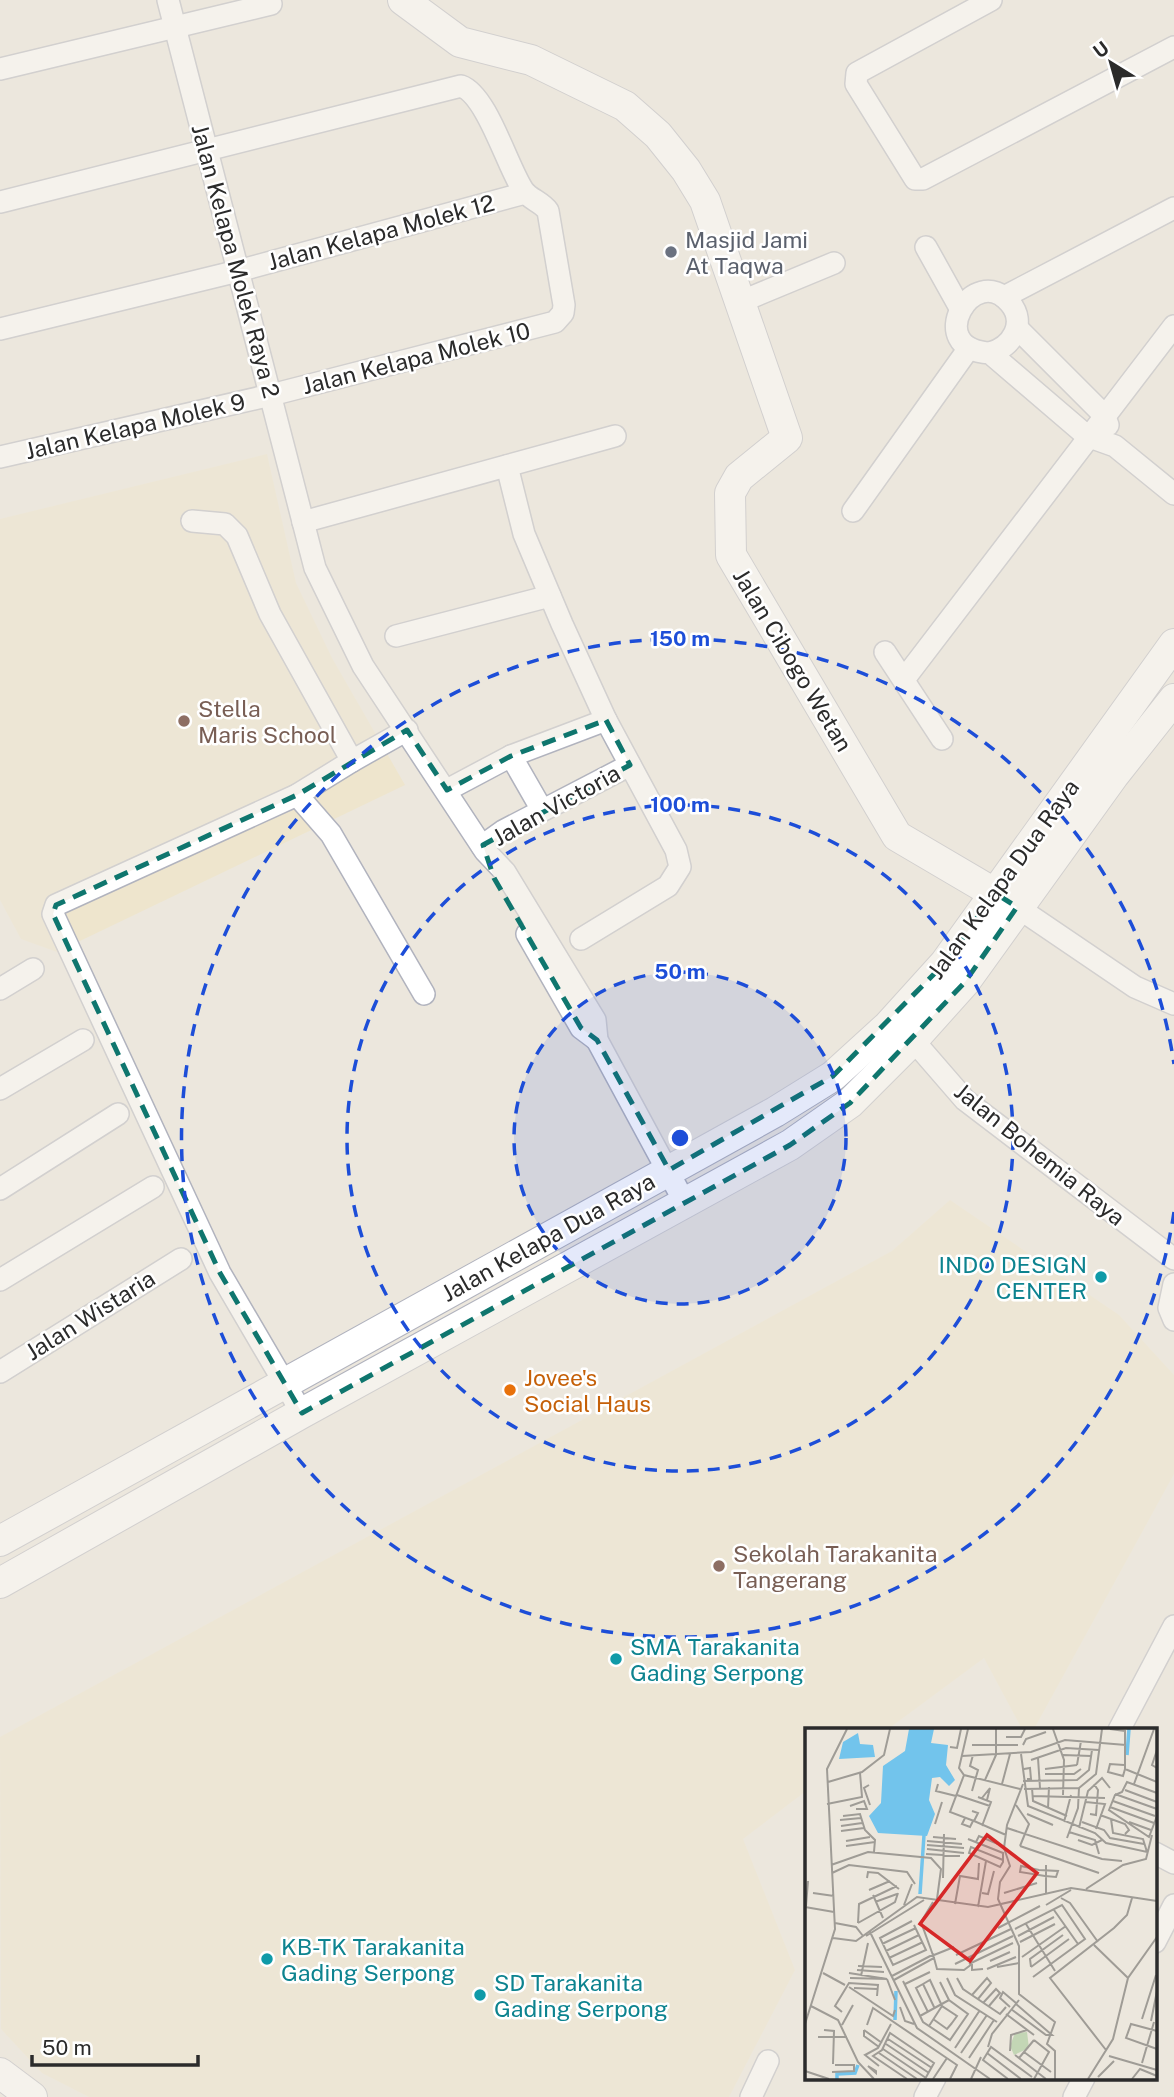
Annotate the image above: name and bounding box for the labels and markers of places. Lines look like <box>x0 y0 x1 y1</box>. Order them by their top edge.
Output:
place label: Masjid Jami At Taqwa <box>685 226 808 279</box>
marker: Masjid Jami At Taqwa <box>663 244 679 260</box>
place label: Stella Maris School <box>198 695 337 748</box>
marker: Stella Maris School <box>176 713 192 729</box>
centre of rings <box>668 1126 692 1150</box>
place label: INDO DESIGN CENTER <box>938 1251 1087 1304</box>
marker: INDO DESIGN CENTER <box>1093 1269 1109 1285</box>
place label: Jovee's Social Haus <box>524 1364 651 1417</box>
marker: Jovee's Social Haus <box>502 1382 518 1398</box>
place label: Sekolah Tarakanita Tangerang <box>733 1540 937 1593</box>
marker: Sekolah Tarakanita Tangerang <box>711 1558 727 1574</box>
place label: SMA Tarakanita Gading Serpong <box>630 1633 804 1686</box>
marker: SMA Tarakanita Gading Serpong <box>608 1651 624 1667</box>
place label: KB-TK Tarakanita Gading Serpong <box>281 1933 465 1986</box>
marker: KB-TK Tarakanita Gading Serpong <box>259 1951 275 1967</box>
place label: SD Tarakanita Gading Serpong <box>494 1969 668 2022</box>
marker: SD Tarakanita Gading Serpong <box>472 1987 488 2003</box>

